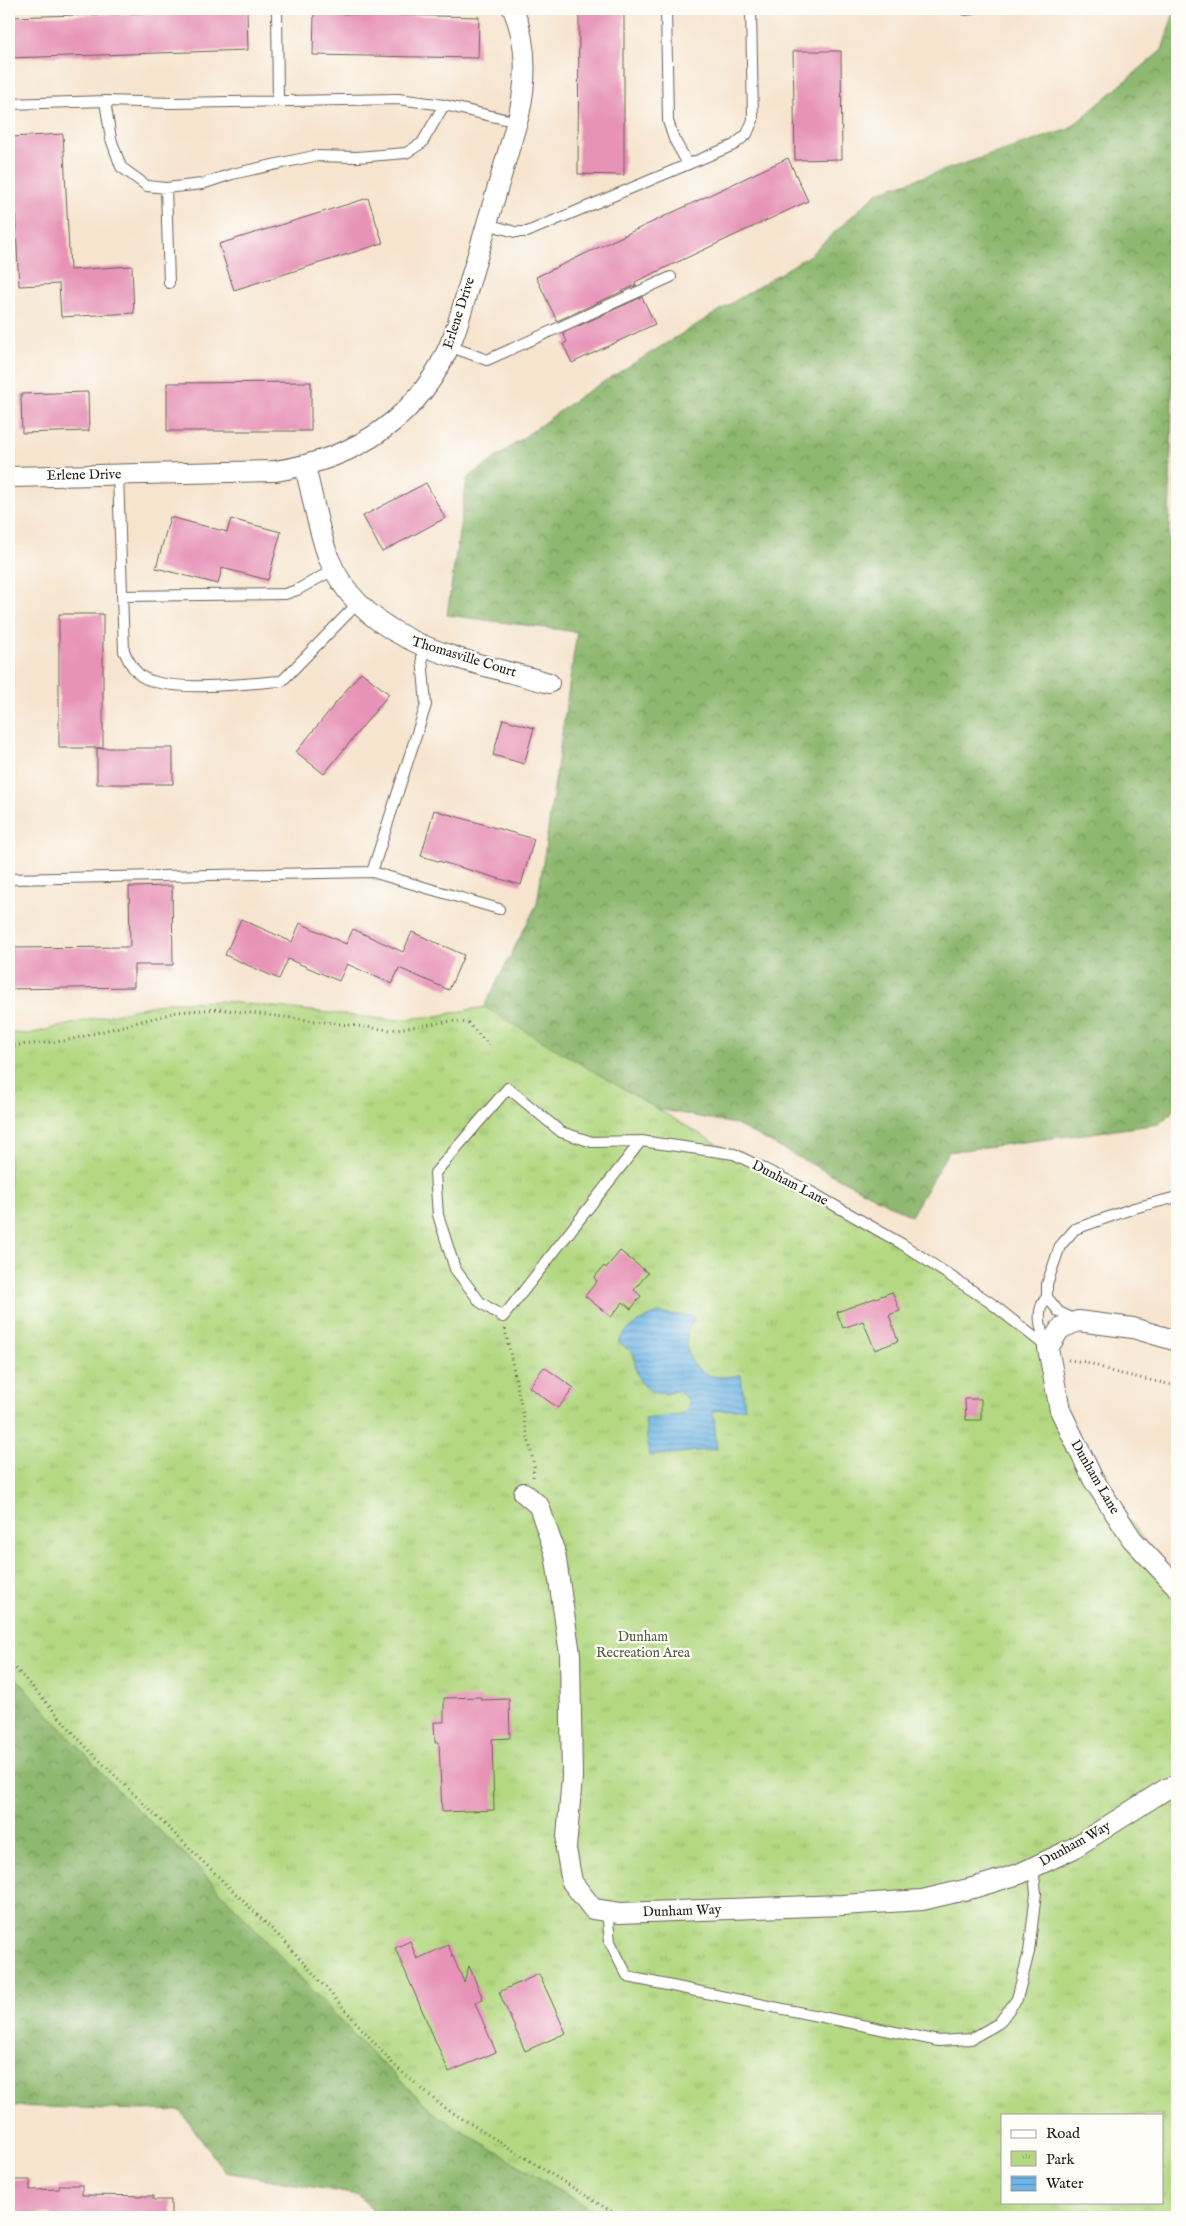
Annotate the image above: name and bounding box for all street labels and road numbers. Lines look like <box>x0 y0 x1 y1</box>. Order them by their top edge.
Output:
street label: Erlene Drive <box>439 274 479 351</box>
street label: Erlene Drive <box>47 465 122 485</box>
street label: Thomasville Court <box>409 632 519 682</box>
street label: Dunham Lane <box>749 1156 832 1210</box>
street label: Dunham Lane <box>1066 1436 1124 1518</box>
street label: Dunham Way <box>1036 1817 1114 1871</box>
street label: Dunham Way <box>642 1901 722 1921</box>

